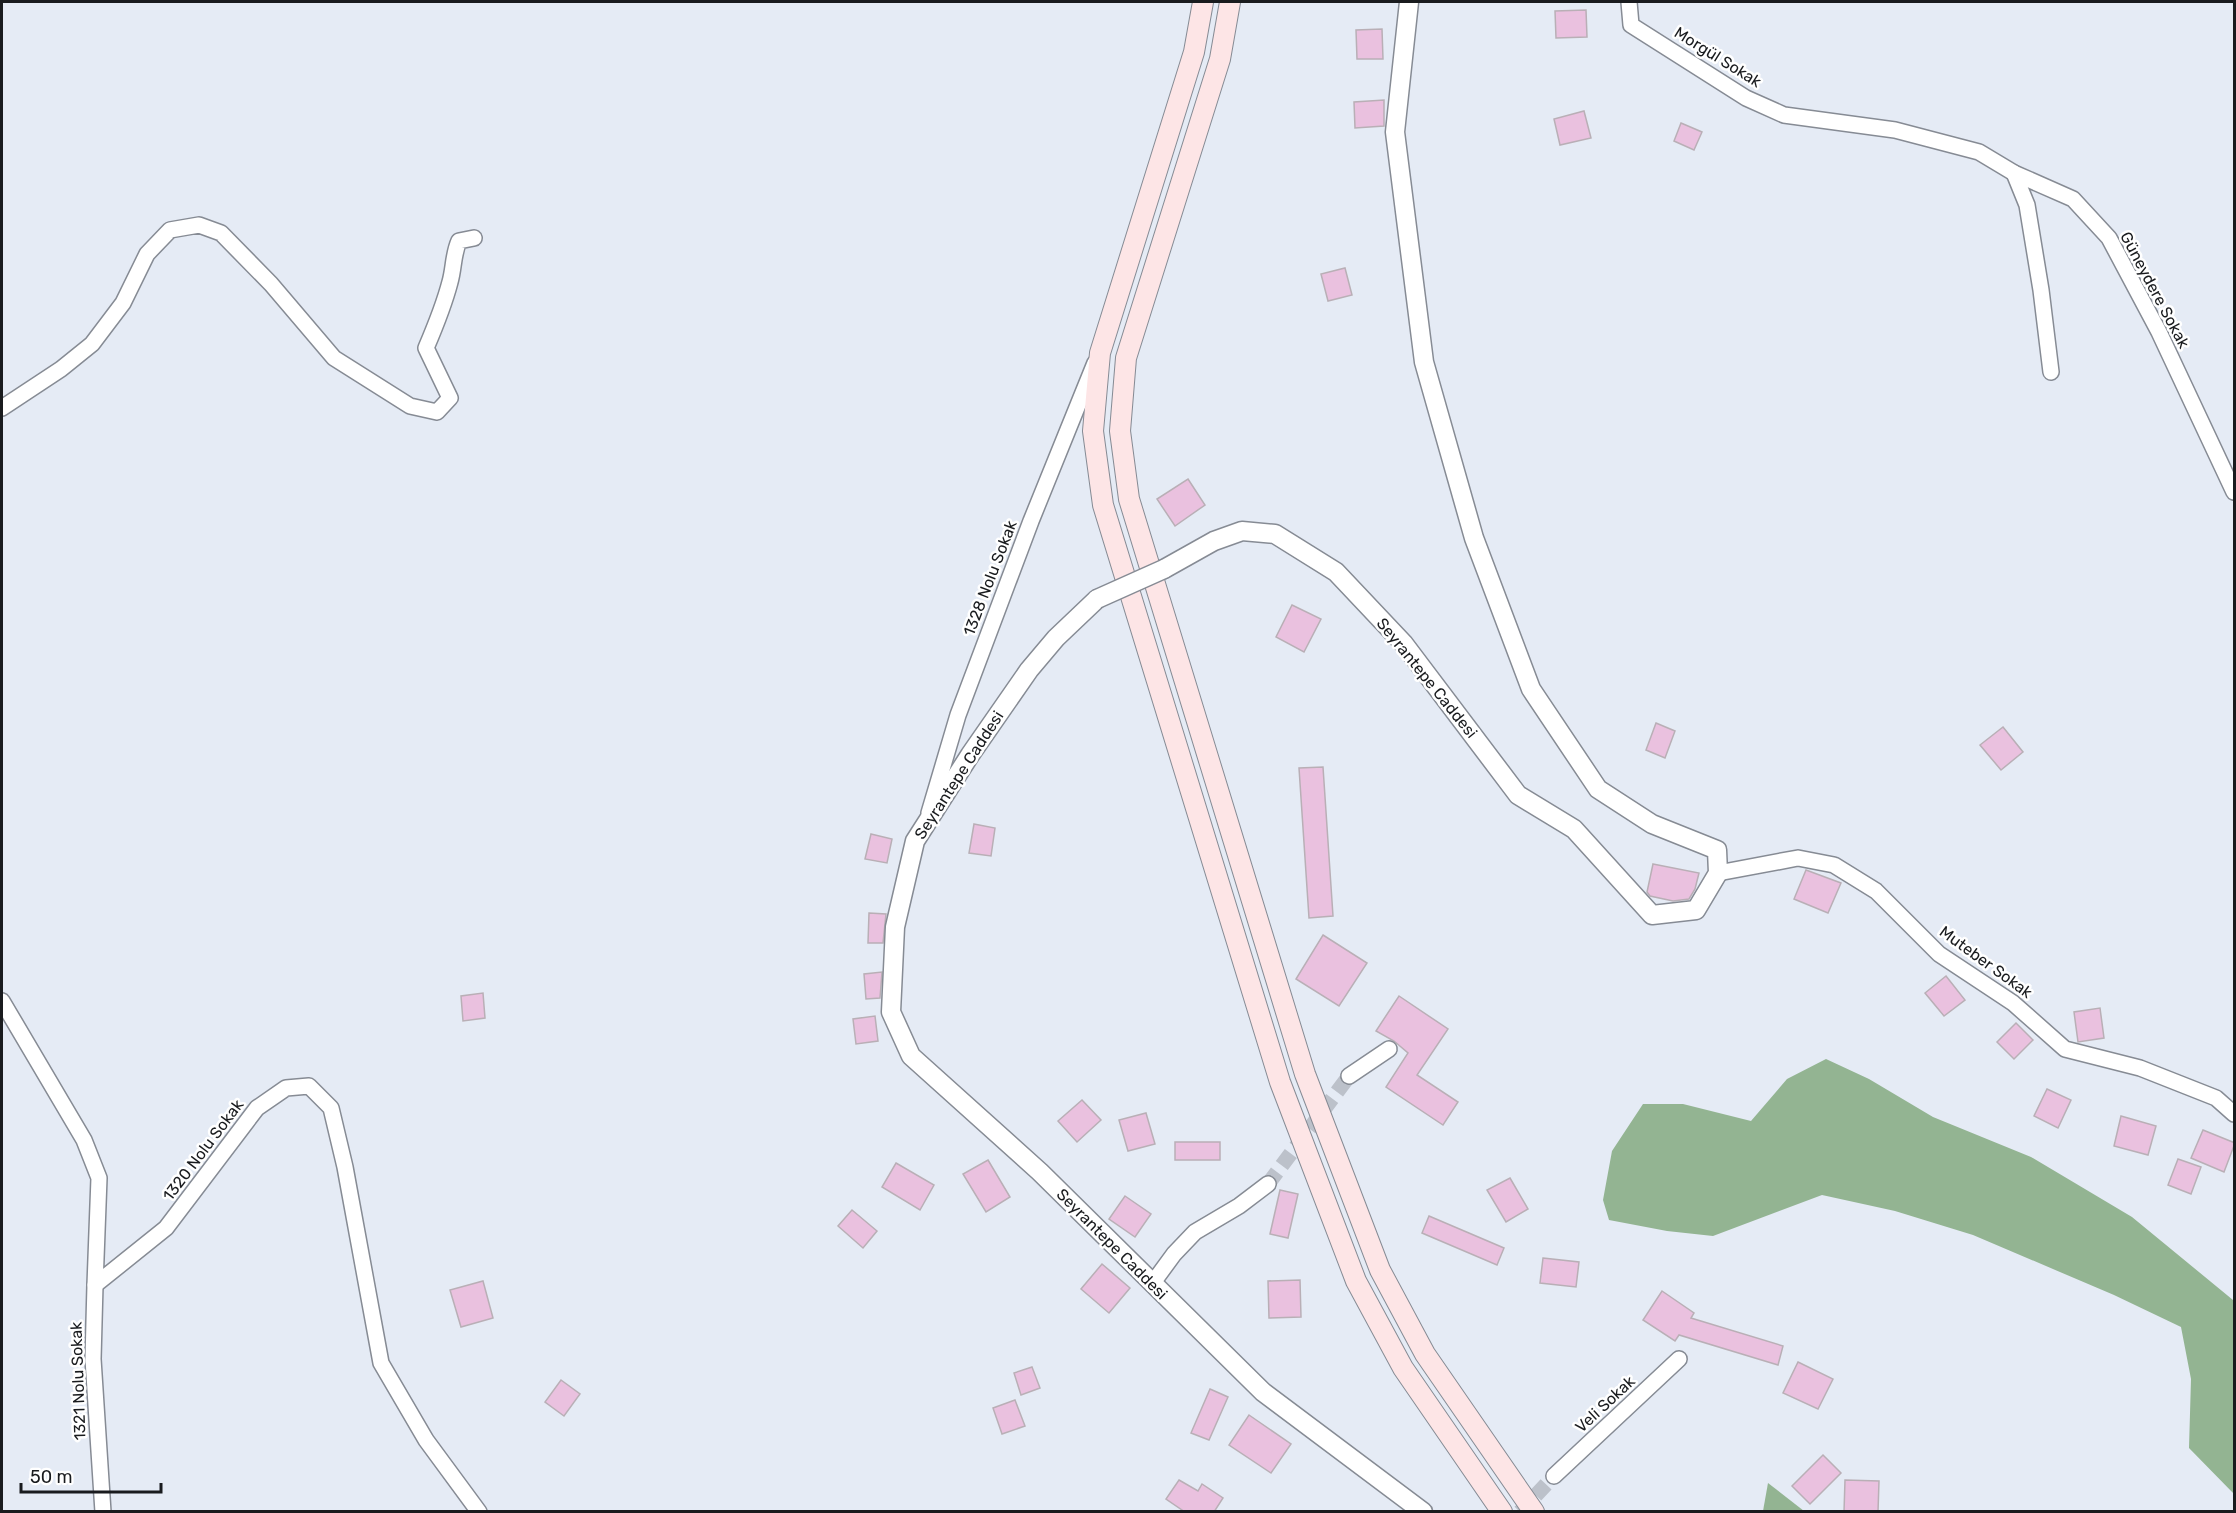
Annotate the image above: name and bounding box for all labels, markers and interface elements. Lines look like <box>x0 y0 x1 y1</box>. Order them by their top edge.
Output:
street label: Morgül Sokak <box>1671 23 1766 92</box>
street label: Güneydere Sokak <box>2116 229 2194 352</box>
street label: 1328 Nolu Sokak <box>959 517 1021 638</box>
street label: Seyrantepe Caddesi <box>1373 614 1481 742</box>
street label: Seyrantepe Caddesi <box>910 707 1008 843</box>
street label: Muteber Sokak <box>1936 922 2037 1002</box>
street label: 1320 Nolu Sokak <box>159 1095 248 1204</box>
street label: Seyrantepe Caddesi <box>1053 1185 1171 1303</box>
street label: 1321 Nolu Sokak <box>66 1321 90 1441</box>
street label: Veli Sokak <box>1571 1371 1639 1436</box>
scale bar <box>21 1456 160 1494</box>
text: 50 m <box>30 1466 73 1488</box>

